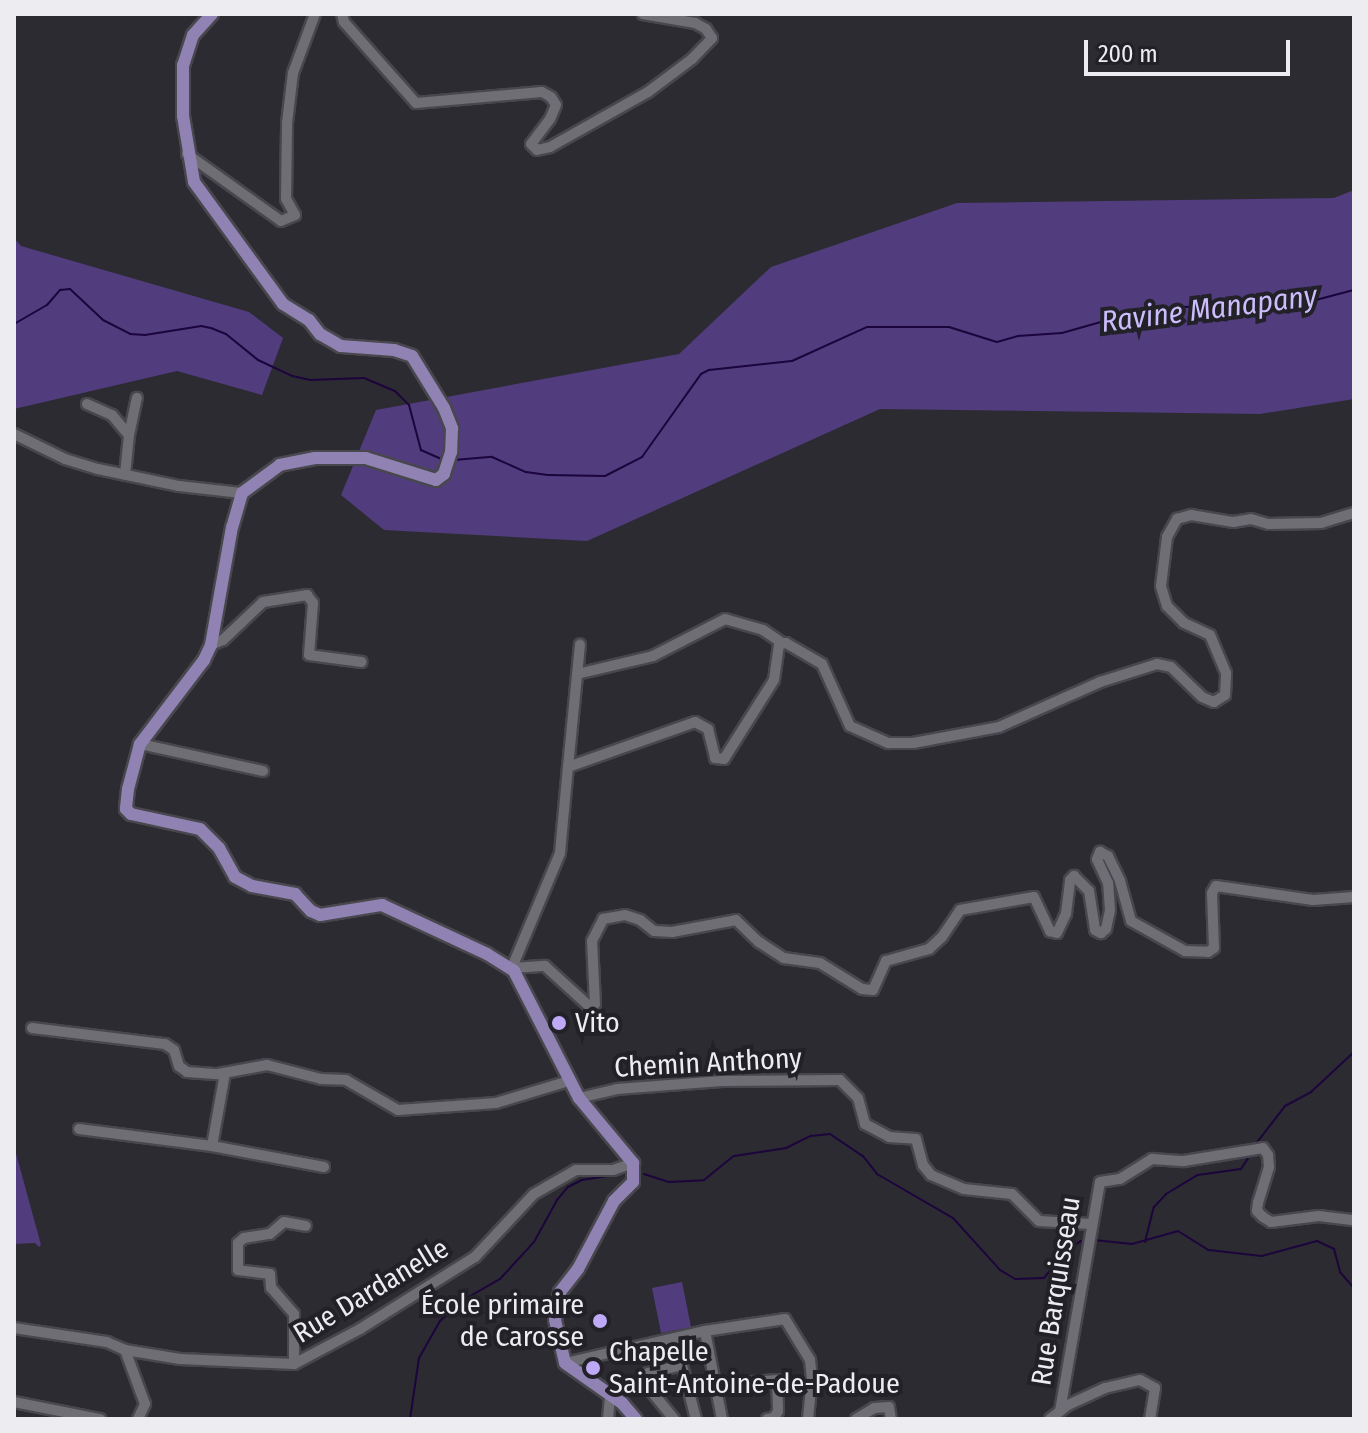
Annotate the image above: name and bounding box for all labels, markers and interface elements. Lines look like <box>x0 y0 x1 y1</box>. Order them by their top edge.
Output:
scale bar <box>1088 24 1294 74</box>
text: 200 m <box>1098 40 1158 68</box>
water label: Ravine Manapany <box>1099 278 1319 340</box>
place label: Vito <box>575 1006 620 1040</box>
marker: Vito <box>550 1014 568 1032</box>
street label: Chemin Anthony <box>613 1041 803 1085</box>
street label: Rue Barquisseau <box>1024 1194 1088 1388</box>
street label: Rue Dardanelle <box>287 1232 455 1350</box>
place label: École primaire de Carosse <box>421 1288 584 1354</box>
marker: École primaire de Carosse <box>591 1312 609 1330</box>
place label: Chapelle Saint-Antoine-de-Padoue <box>609 1335 900 1401</box>
marker: Chapelle Saint-Antoine-de-Padoue <box>584 1359 602 1377</box>

